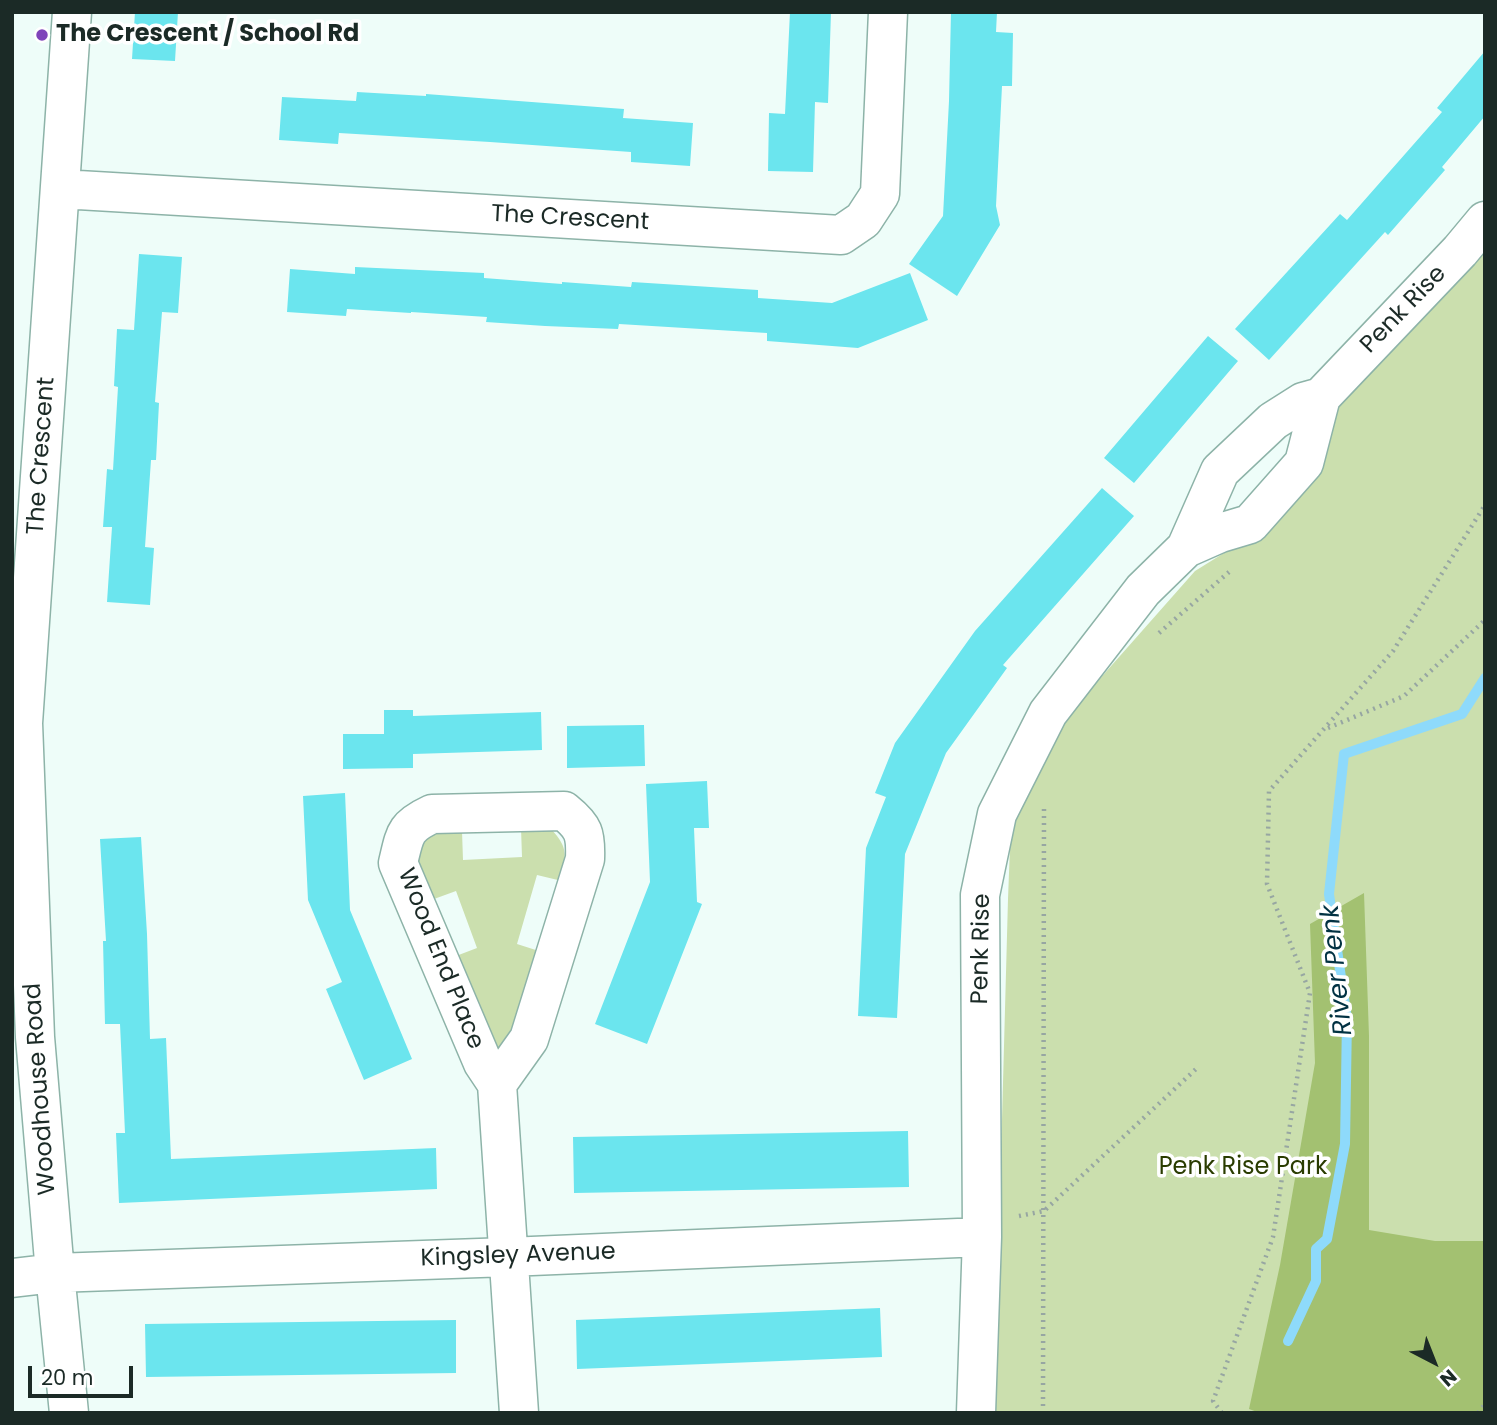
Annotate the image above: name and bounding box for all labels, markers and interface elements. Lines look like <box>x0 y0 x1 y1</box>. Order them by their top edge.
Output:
place label: The Crescent / School Rd <box>56 21 359 49</box>
marker: The Crescent / School Rd <box>34 27 50 43</box>
street label: The Crescent <box>490 200 650 238</box>
street label: Penk Rise <box>1355 260 1453 360</box>
street label: The Crescent <box>22 376 62 536</box>
street label: Wood End Place <box>391 864 489 1054</box>
street label: Penk Rise <box>967 893 997 1005</box>
water label: River Penk <box>1316 903 1360 1037</box>
street label: Woodhouse Road <box>19 982 63 1196</box>
park label: Penk Rise Park <box>1159 1154 1327 1182</box>
street label: Kingsley Avenue <box>420 1238 616 1274</box>
north arrow <box>1399 1327 1469 1397</box>
scale bar <box>32 1352 136 1396</box>
text: 20 m <box>41 1363 94 1392</box>
text: N <box>1434 1363 1463 1393</box>

